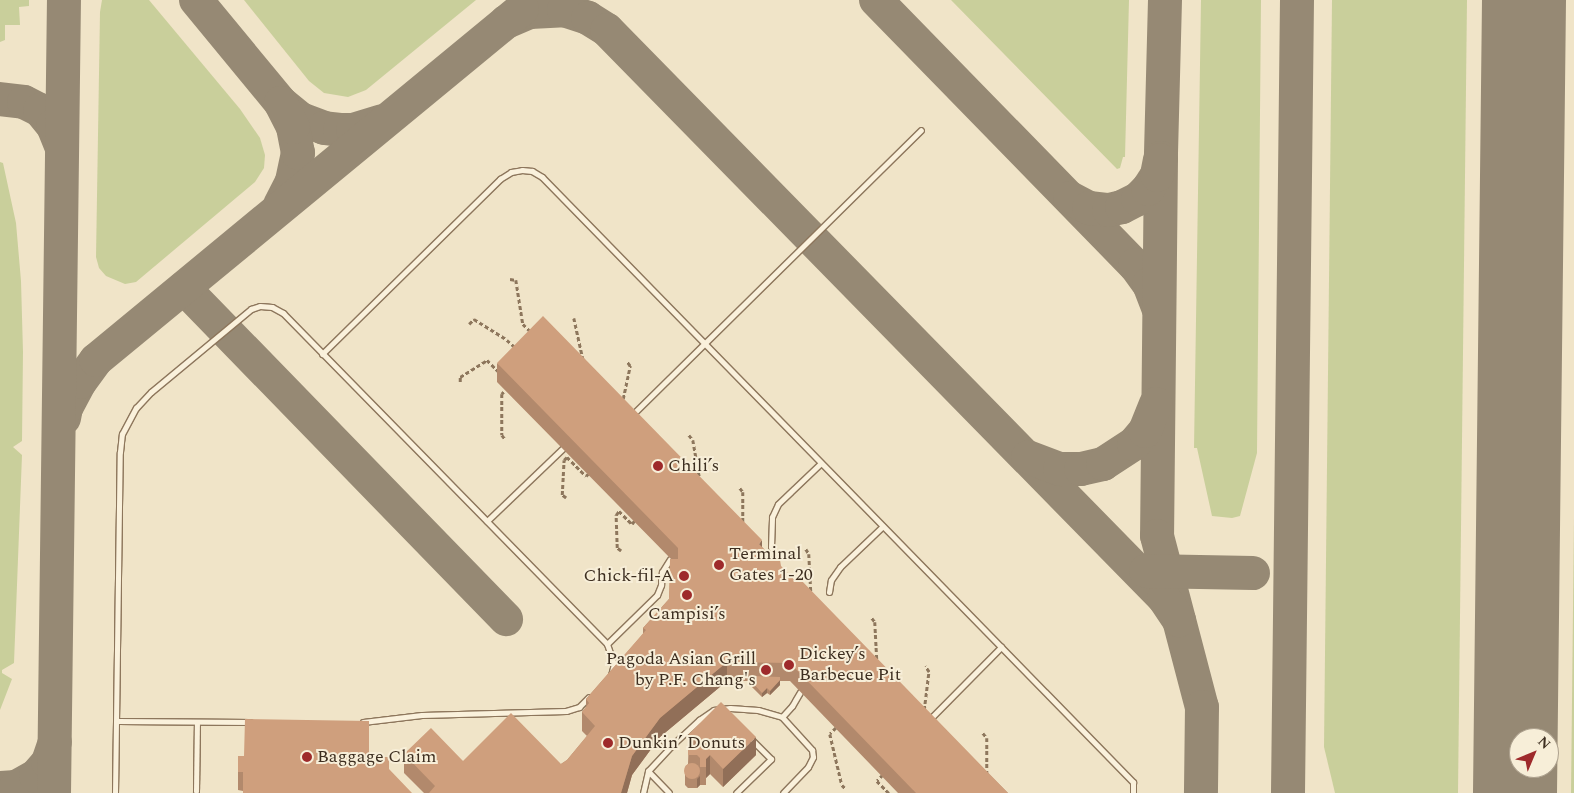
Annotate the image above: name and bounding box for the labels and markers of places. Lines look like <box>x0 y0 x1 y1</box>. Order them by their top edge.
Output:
place label: Chili’s <box>668 455 719 477</box>
marker: Chili’s <box>652 460 664 472</box>
place label: Terminal Gates 1-20 <box>729 544 813 586</box>
marker: Terminal Gates 1-20 <box>713 559 725 571</box>
place label: Chick-fil-A <box>583 565 674 587</box>
marker: Chick-fil-A <box>678 570 690 582</box>
marker: Campisi’s <box>681 589 693 601</box>
place label: Campisi’s <box>648 603 726 625</box>
place label: Dickey’s Barbecue Pit <box>799 644 901 686</box>
place label: Pagoda Asian Grill by P.F. Chang's <box>606 649 756 692</box>
marker: Dickey’s Barbecue Pit <box>783 659 795 671</box>
marker: Pagoda Asian Grill by P.F. Chang's <box>760 664 772 676</box>
place label: Dunkin’ Donuts <box>618 732 745 754</box>
marker: Dunkin’ Donuts <box>602 737 614 749</box>
place label: Baggage Claim <box>317 746 437 768</box>
marker: Baggage Claim <box>301 751 313 763</box>

